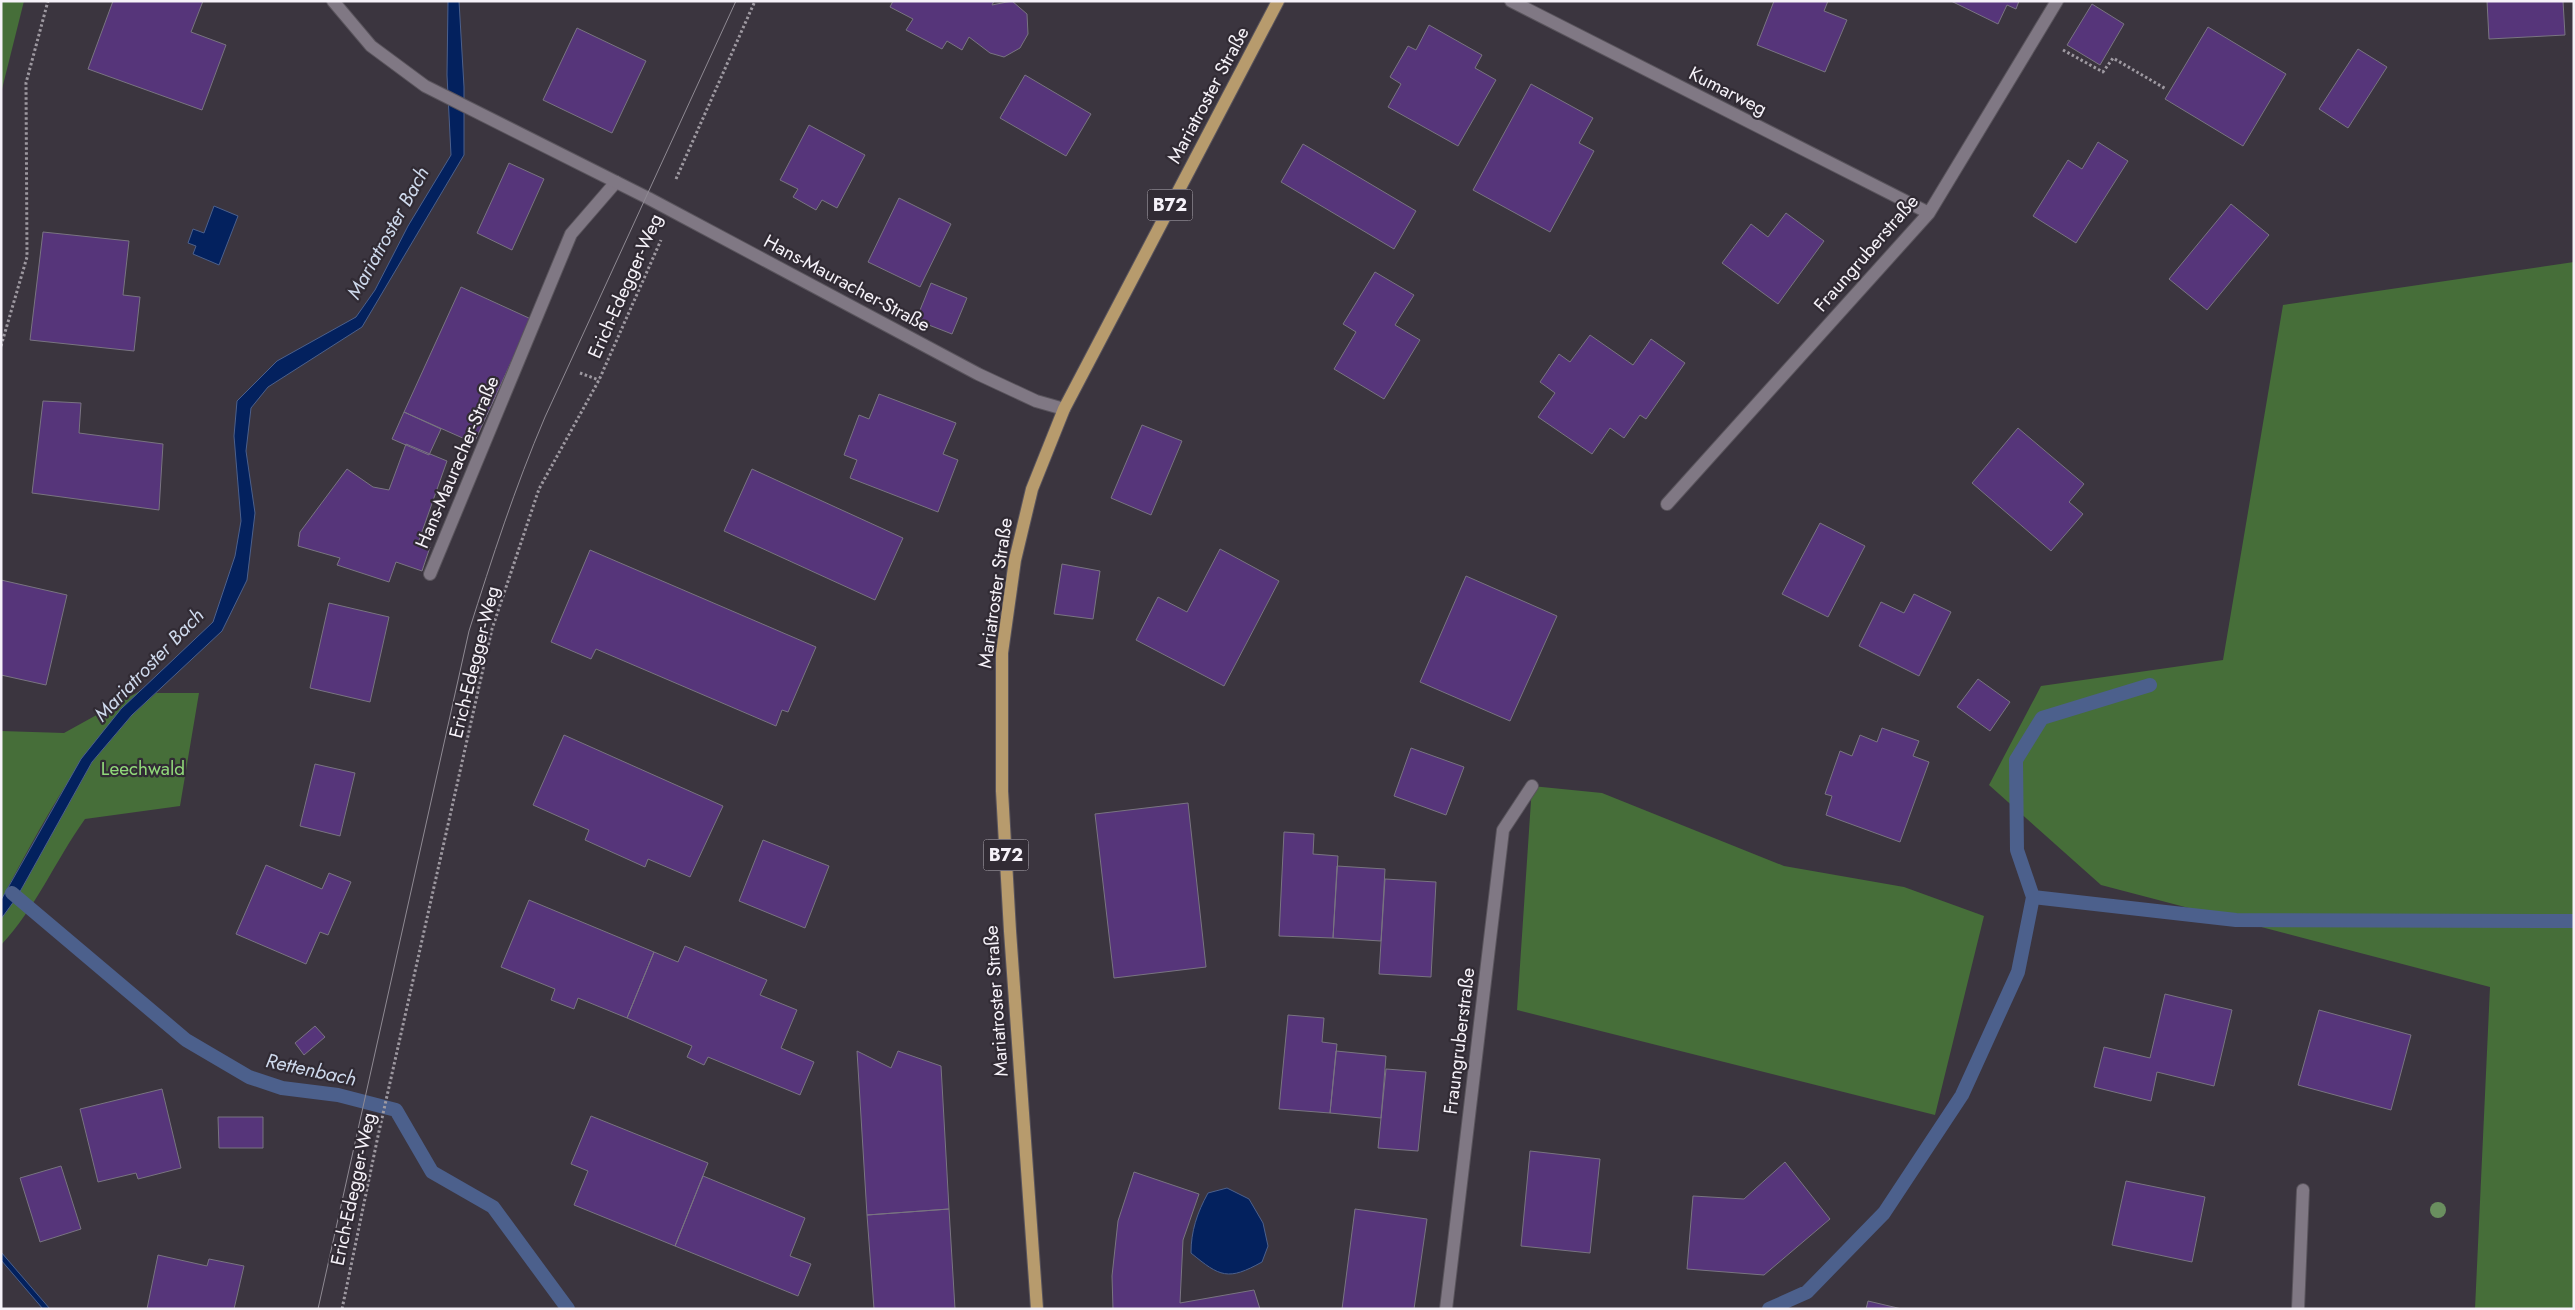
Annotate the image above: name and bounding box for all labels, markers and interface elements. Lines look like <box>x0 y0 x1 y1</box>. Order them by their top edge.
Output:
street label: Mariatroster Straße <box>1160 22 1256 168</box>
street label: Kumarweg <box>1684 60 1772 122</box>
water label: Mariatroster Bach <box>340 161 436 305</box>
street label: Fraungruberstraße <box>1807 188 1925 318</box>
road number: B72 <box>1148 190 1192 220</box>
street label: Erich-Edegger-Weg <box>581 209 669 363</box>
street label: Hans-Mauracher-Straße <box>759 228 935 338</box>
street label: Hans-Mauracher-Straße <box>408 371 506 552</box>
street label: Mariatroster Straße <box>971 516 1019 670</box>
street label: Erich-Edegger-Weg <box>442 583 506 741</box>
water label: Mariatroster Bach <box>87 602 211 728</box>
park label: Leechwald <box>101 755 185 782</box>
road number: B72 <box>984 840 1028 870</box>
street label: Mariatroster Straße <box>977 924 1015 1078</box>
street label: Fraungruberstraße <box>1437 966 1481 1116</box>
water label: Rettenbach <box>263 1046 359 1094</box>
street label: Erich-Edegger-Weg <box>324 1110 382 1268</box>

